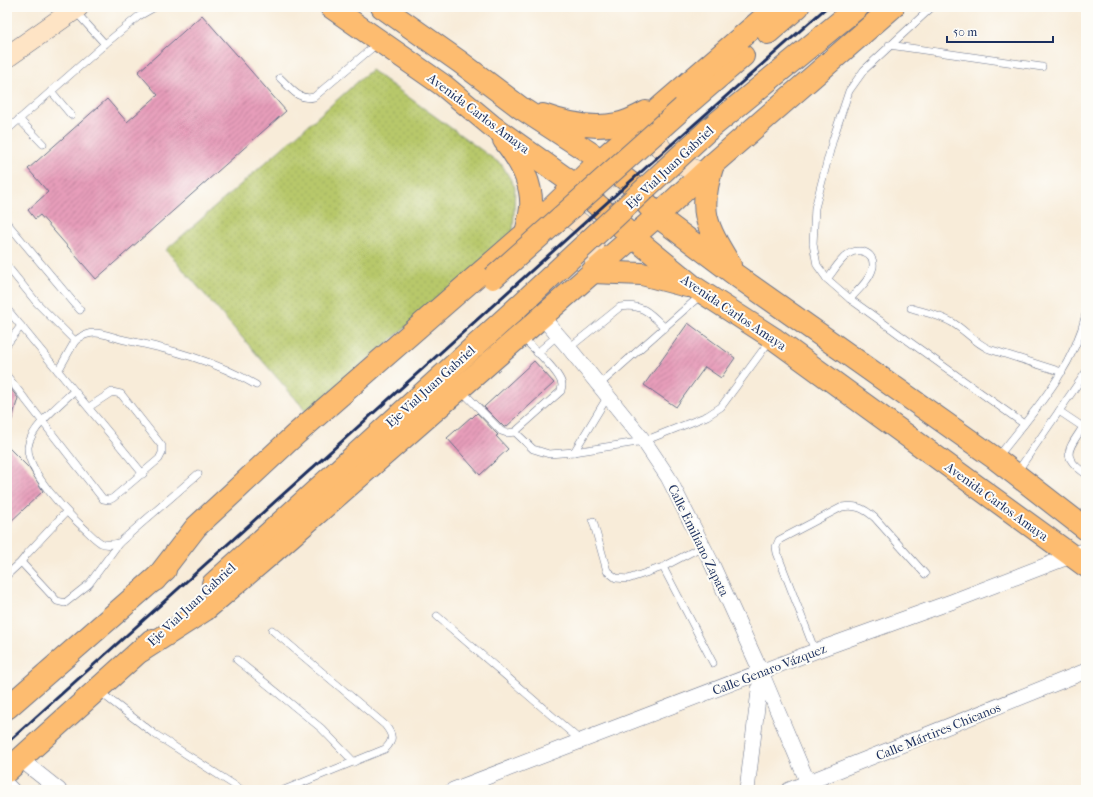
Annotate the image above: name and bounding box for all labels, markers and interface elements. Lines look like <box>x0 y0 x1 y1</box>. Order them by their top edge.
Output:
scale bar <box>947 18 1053 44</box>
text: 50 m <box>953 25 977 39</box>
street label: Avenida Carlos Amaya <box>424 70 533 157</box>
street label: Eje Vial Juan Gabriel <box>622 123 717 212</box>
street label: Avenida Carlos Amaya <box>677 271 790 354</box>
street label: Eje Vial Juan Gabriel <box>383 342 478 430</box>
street label: Avenida Carlos Amaya <box>941 458 1052 544</box>
street label: Calle Emiliano Zapata <box>665 482 733 599</box>
street label: Eje Vial Juan Gabriel <box>144 560 239 649</box>
street label: Calle Genaro Vázquez <box>710 641 828 698</box>
street label: Calle Mártires Chicanos <box>874 700 1003 763</box>

